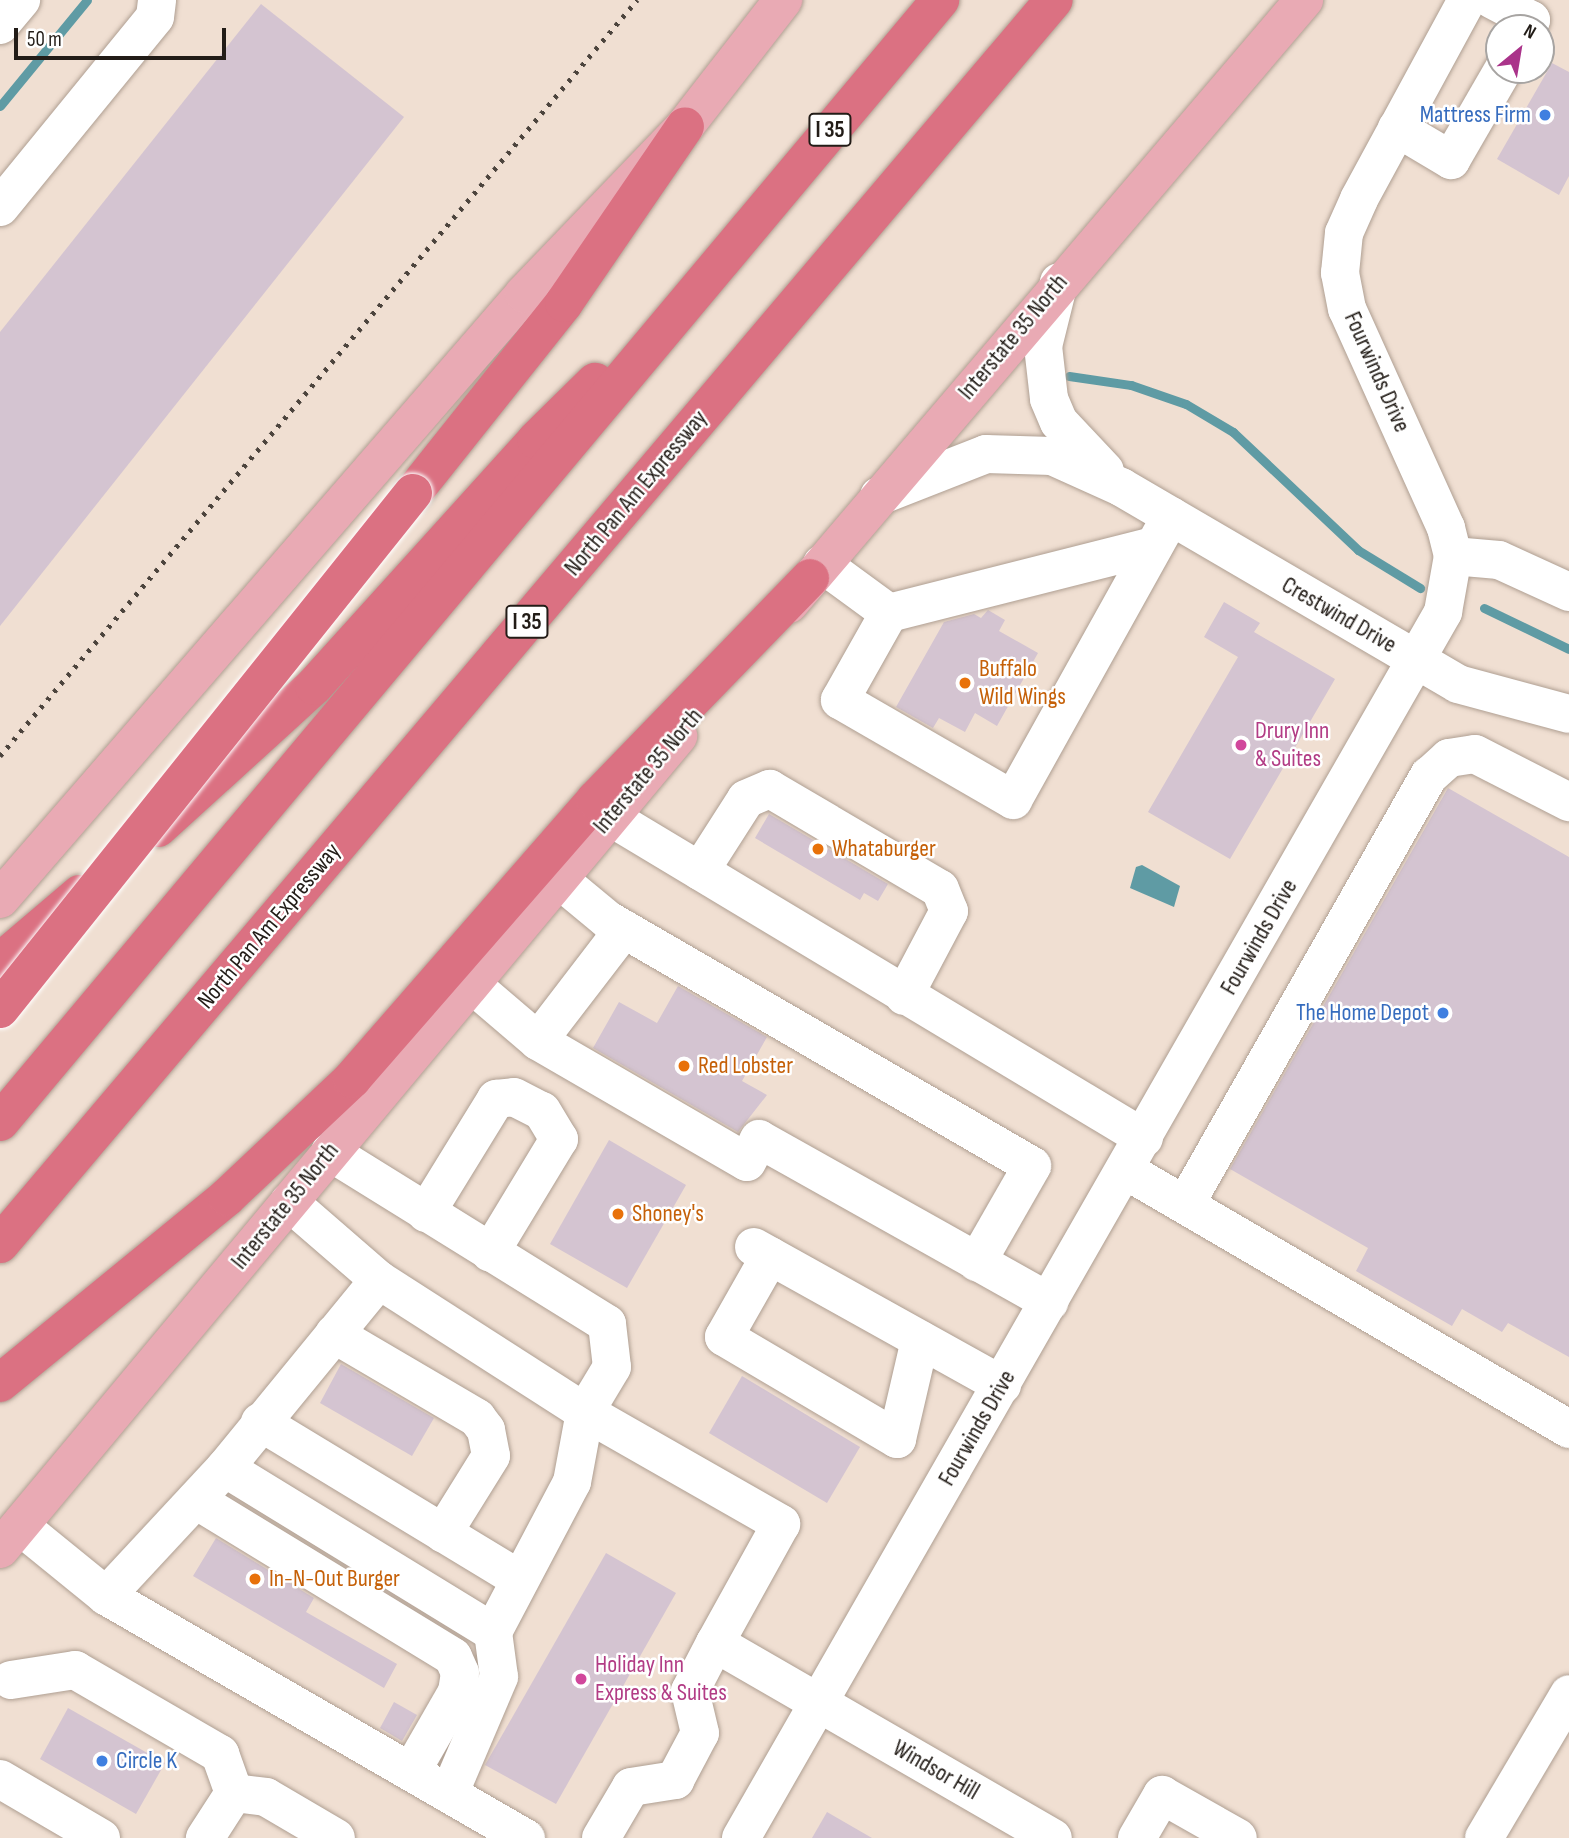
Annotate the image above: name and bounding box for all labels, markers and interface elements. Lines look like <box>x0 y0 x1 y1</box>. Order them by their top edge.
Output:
scale bar <box>18 14 229 58</box>
north arrow <box>1485 14 1555 84</box>
text: N <box>1520 20 1540 45</box>
text: 50 m <box>27 27 62 52</box>
place label: Mattress Firm <box>1420 101 1531 129</box>
marker: Mattress Firm <box>1537 107 1553 123</box>
road number: I 35 <box>807 111 853 150</box>
street label: Interstate 35 North <box>952 268 1074 406</box>
street label: Fourwinds Drive <box>1338 307 1416 437</box>
street label: North Pan Am Expressway <box>558 404 714 582</box>
street label: Crestwind Drive <box>1277 571 1401 659</box>
road number: I 35 <box>504 602 550 642</box>
place label: Buffalo Wild Wings <box>979 655 1066 711</box>
marker: Buffalo Wild Wings <box>957 675 973 691</box>
street label: Interstate 35 North <box>587 702 709 840</box>
place label: Drury Inn & Suites <box>1255 717 1329 773</box>
marker: Drury Inn & Suites <box>1233 737 1249 753</box>
place label: Whataburger <box>832 835 936 863</box>
street label: North Pan Am Expressway <box>191 837 347 1015</box>
marker: Whataburger <box>810 841 826 857</box>
street label: Fourwinds Drive <box>1214 874 1304 1000</box>
place label: The Home Depot <box>1296 999 1429 1027</box>
marker: The Home Depot <box>1435 1005 1451 1021</box>
place label: Red Lobster <box>698 1052 793 1080</box>
marker: Red Lobster <box>676 1058 692 1074</box>
street label: Interstate 35 North <box>225 1137 345 1275</box>
place label: Shoney's <box>632 1200 704 1228</box>
marker: Shoney's <box>610 1206 626 1222</box>
street label: Fourwinds Drive <box>932 1365 1022 1491</box>
place label: In-N-Out Burger <box>269 1565 400 1593</box>
marker: In-N-Out Burger <box>247 1571 263 1587</box>
place label: Holiday Inn Express & Suites <box>595 1651 727 1707</box>
marker: Holiday Inn Express & Suites <box>573 1671 589 1687</box>
street label: Windsor Hill <box>888 1734 984 1806</box>
place label: Circle K <box>116 1747 177 1775</box>
marker: Circle K <box>94 1753 110 1769</box>

